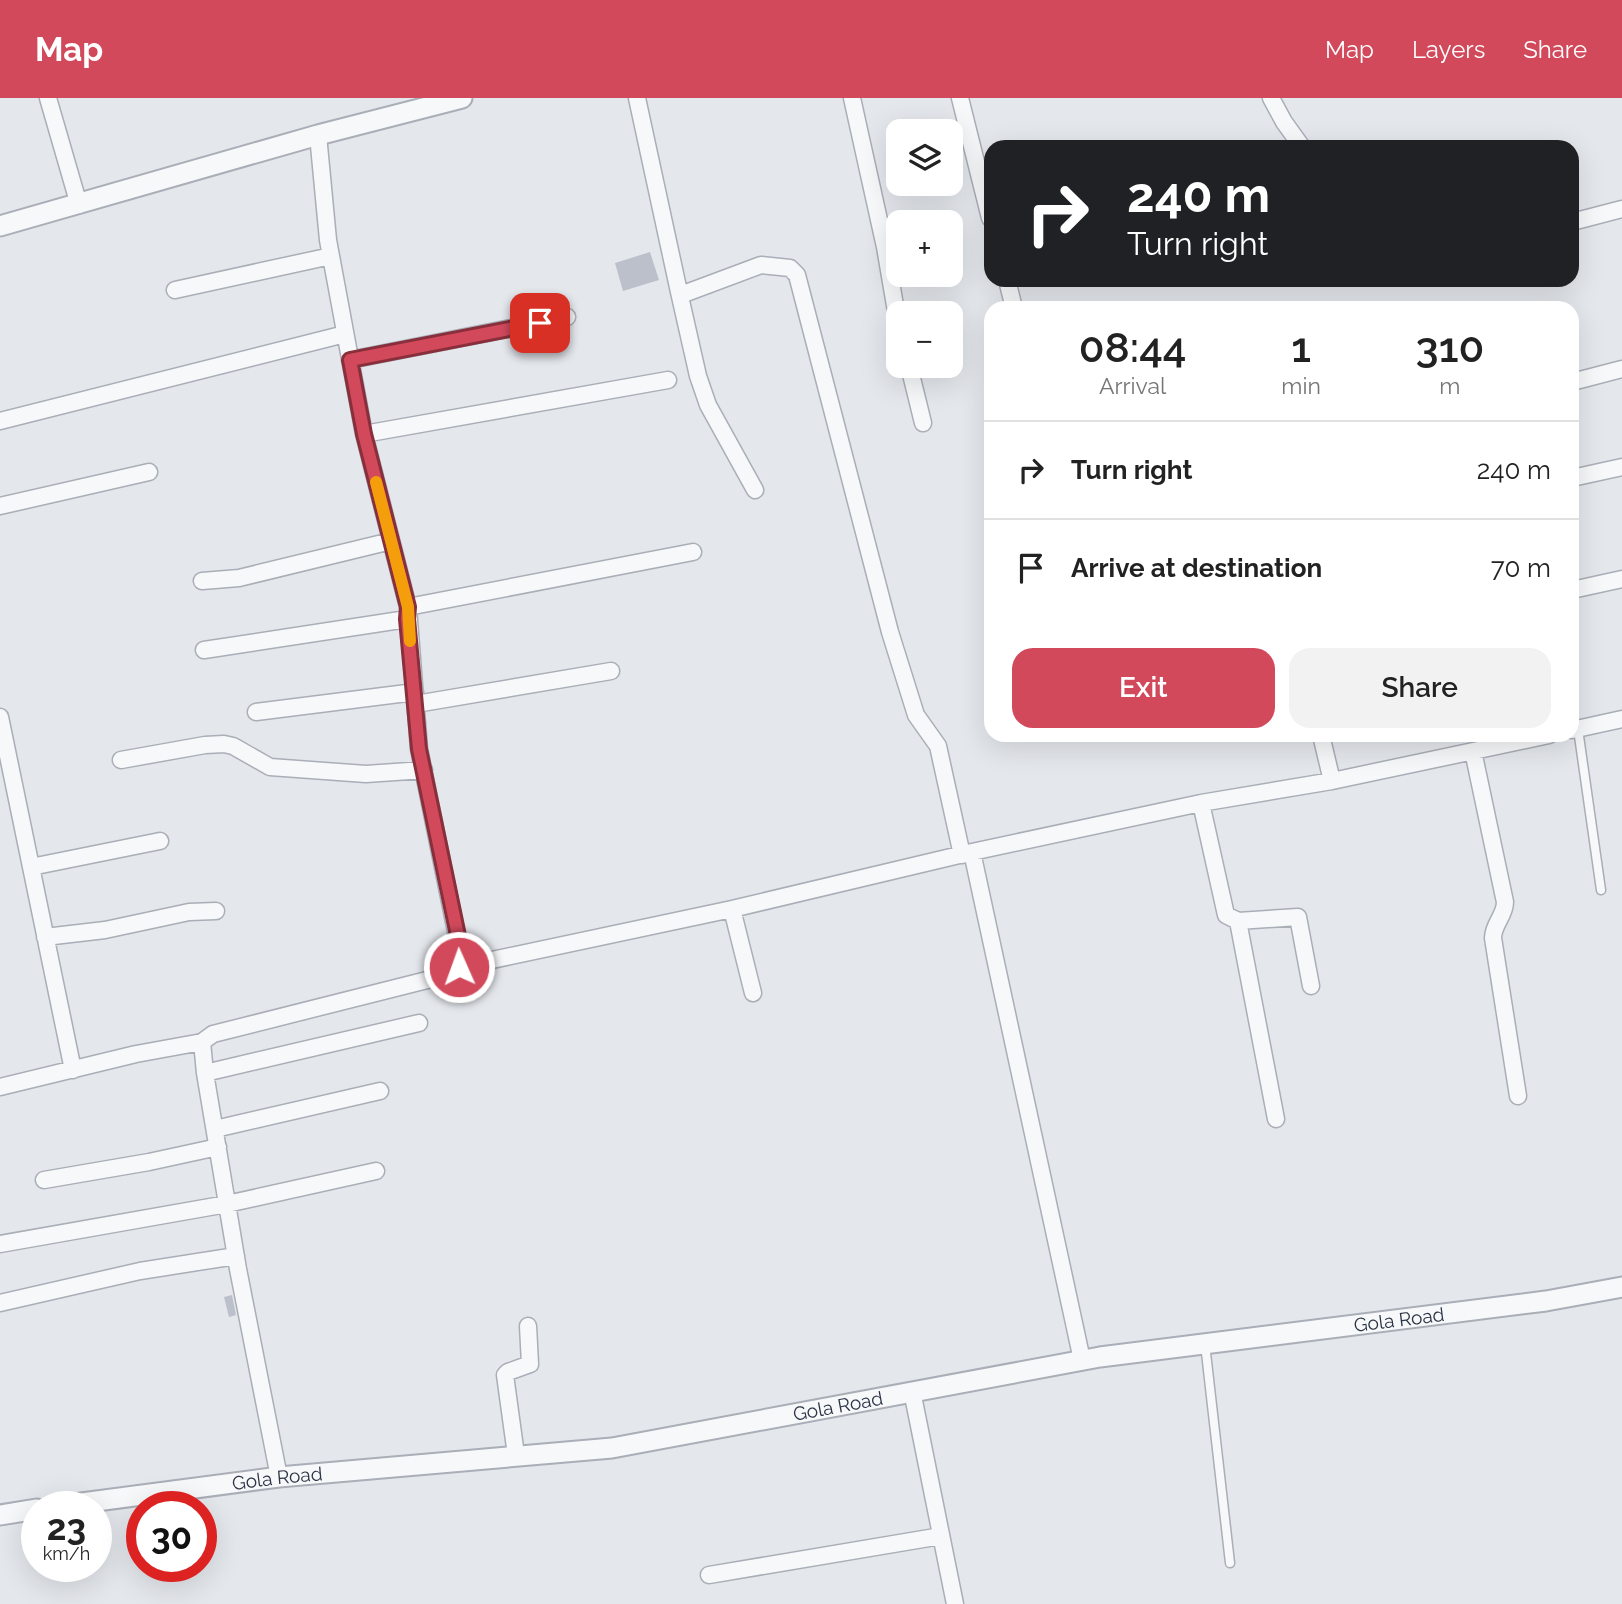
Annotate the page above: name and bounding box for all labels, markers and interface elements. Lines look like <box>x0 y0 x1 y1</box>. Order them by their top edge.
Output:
text: Map <box>35 30 103 69</box>
text: Map <box>1325 35 1374 64</box>
text: Layers <box>1412 35 1485 64</box>
text: Share <box>1523 35 1587 64</box>
map controls <box>886 119 963 378</box>
button: layers <box>886 119 963 196</box>
text: 240 m <box>1127 166 1270 223</box>
icon: right <box>1012 168 1103 259</box>
button: + <box>886 210 963 287</box>
text: Turn right <box>1127 225 1268 262</box>
pin <box>510 293 570 353</box>
button: − <box>886 301 963 378</box>
icon: arrive <box>521 304 559 342</box>
text: 08:44 <box>1079 323 1187 372</box>
text: 1 <box>1291 323 1311 372</box>
text: 310 <box>1416 323 1484 372</box>
text: Arrival <box>1099 372 1166 399</box>
text: min <box>1281 372 1321 399</box>
text: m <box>1439 372 1460 399</box>
icon: right <box>1012 451 1050 489</box>
text: Turn right <box>1071 455 1192 485</box>
text: 240 m <box>1477 455 1551 485</box>
icon: arrive <box>1012 549 1050 587</box>
text: Arrive at destination <box>1071 553 1322 583</box>
text: 70 m <box>1491 553 1551 583</box>
button: Exit <box>1012 648 1275 728</box>
button: Share <box>1289 648 1551 728</box>
position arrow <box>422 930 496 1004</box>
street label: Gola Road <box>1353 1303 1445 1336</box>
street label: Gola Road <box>791 1387 885 1425</box>
street label: Gola Road <box>231 1462 323 1494</box>
speed limit sign: 30 <box>126 1491 217 1582</box>
text: 23 <box>47 1507 86 1548</box>
text: km/h <box>43 1543 90 1564</box>

